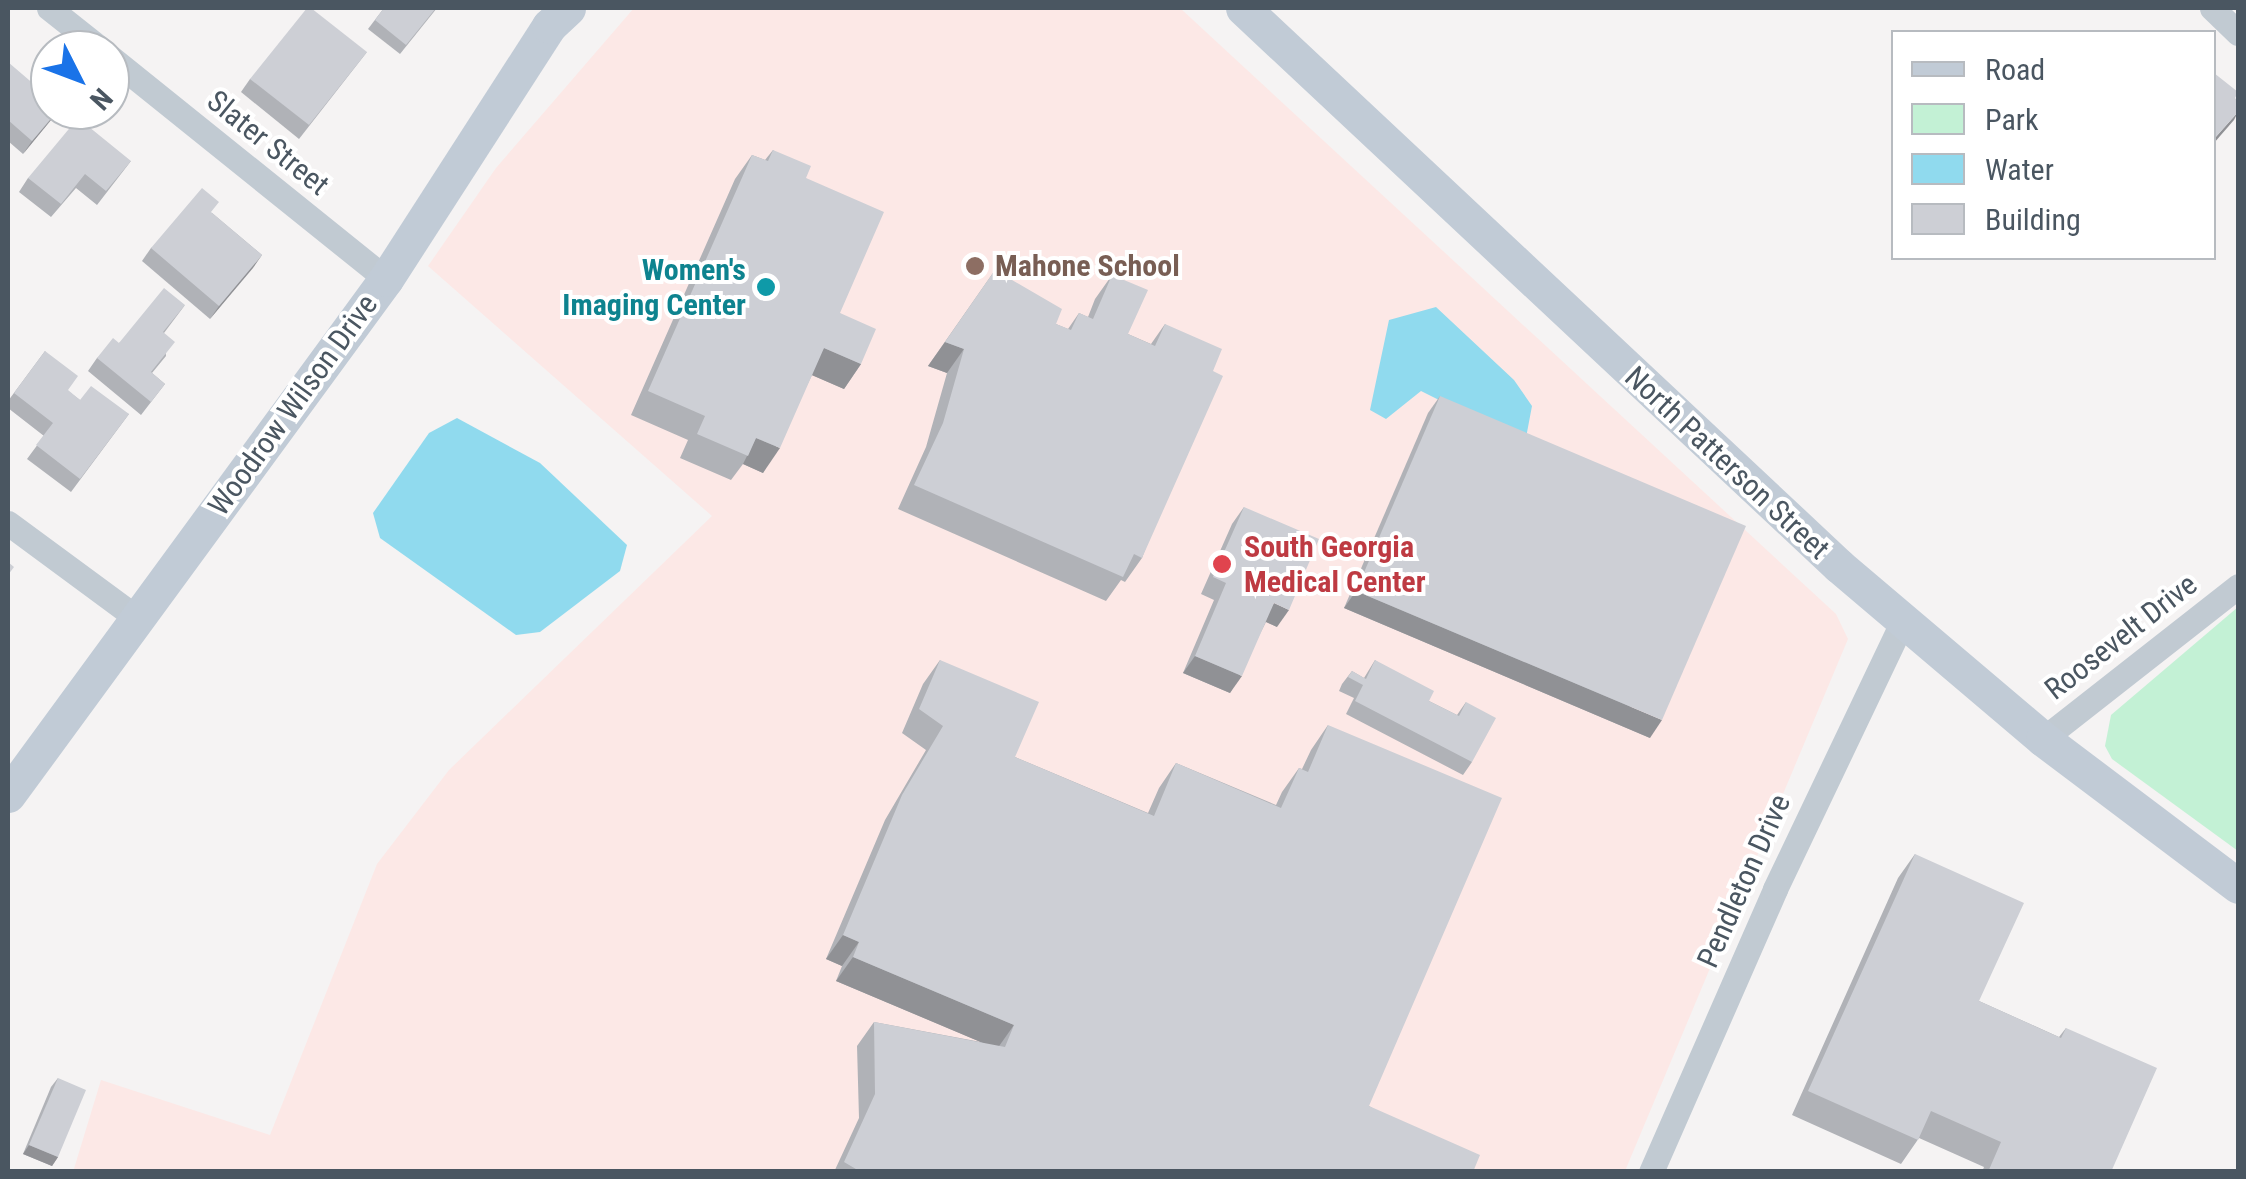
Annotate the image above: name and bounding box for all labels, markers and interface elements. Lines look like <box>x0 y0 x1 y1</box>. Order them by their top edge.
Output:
north arrow <box>30 30 130 130</box>
legend <box>1891 30 2216 260</box>
text: Road <box>1985 52 2045 87</box>
text: N <box>83 82 119 116</box>
street label: Slater Street <box>200 83 336 203</box>
text: Park <box>1985 102 2039 137</box>
text: Water <box>1985 152 2054 187</box>
text: Building <box>1985 202 2081 237</box>
place label: Mahone School <box>995 248 1180 284</box>
place label: Women's Imaging Center <box>562 252 746 322</box>
marker: Mahone School <box>964 255 986 277</box>
marker: Women's Imaging Center <box>755 276 777 298</box>
street label: Woodrow Wilson Drive <box>201 288 385 522</box>
street label: North Patterson Street <box>1617 359 1837 567</box>
place label: South Georgia Medical Center <box>1244 529 1426 600</box>
marker: South Georgia Medical Center <box>1209 551 1235 577</box>
street label: Roosevelt Drive <box>2038 567 2204 707</box>
street label: Pendleton Drive <box>1690 789 1798 973</box>

